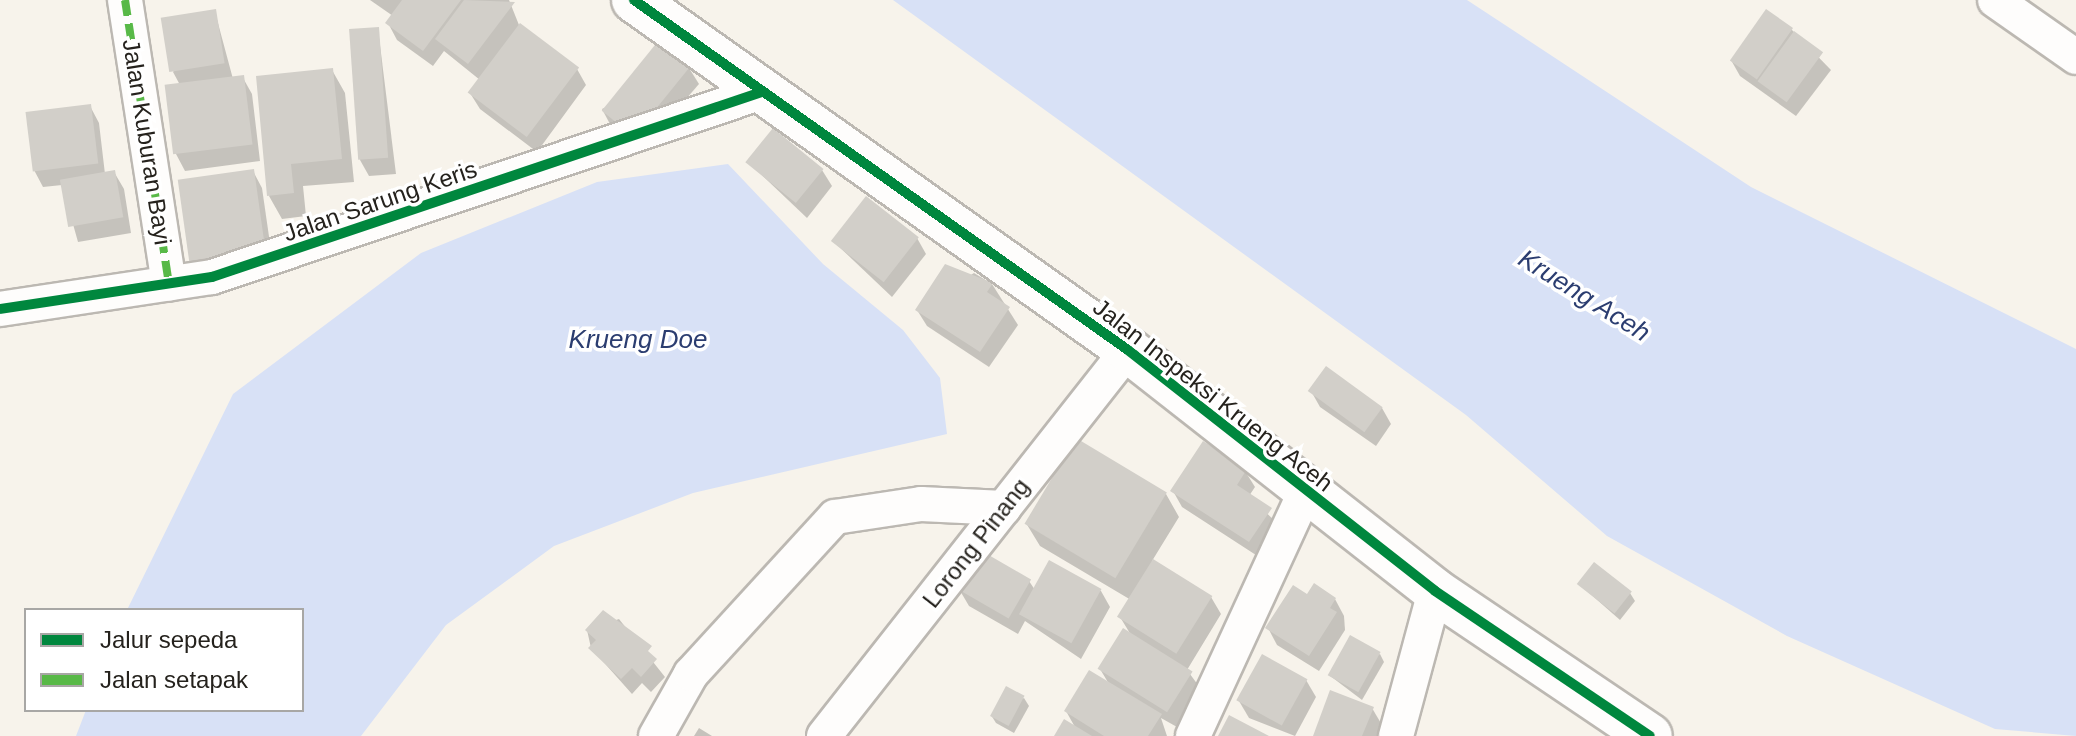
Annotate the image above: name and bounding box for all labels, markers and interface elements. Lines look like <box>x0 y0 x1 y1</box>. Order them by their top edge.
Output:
street label: Jalan Kuburan Bayi <box>116 37 178 247</box>
street label: Jalan Sarung Keris <box>279 154 481 248</box>
water label: Krueng Aceh <box>1512 243 1656 349</box>
street label: Jalan Inspeksi Krueng Aceh <box>1087 292 1339 498</box>
water label: Krueng Doe <box>569 324 707 356</box>
street label: Lorong Pinang <box>917 473 1035 613</box>
legend <box>24 608 304 712</box>
text: Jalur sepeda <box>100 626 237 653</box>
text: Jalan setapak <box>100 666 248 693</box>

